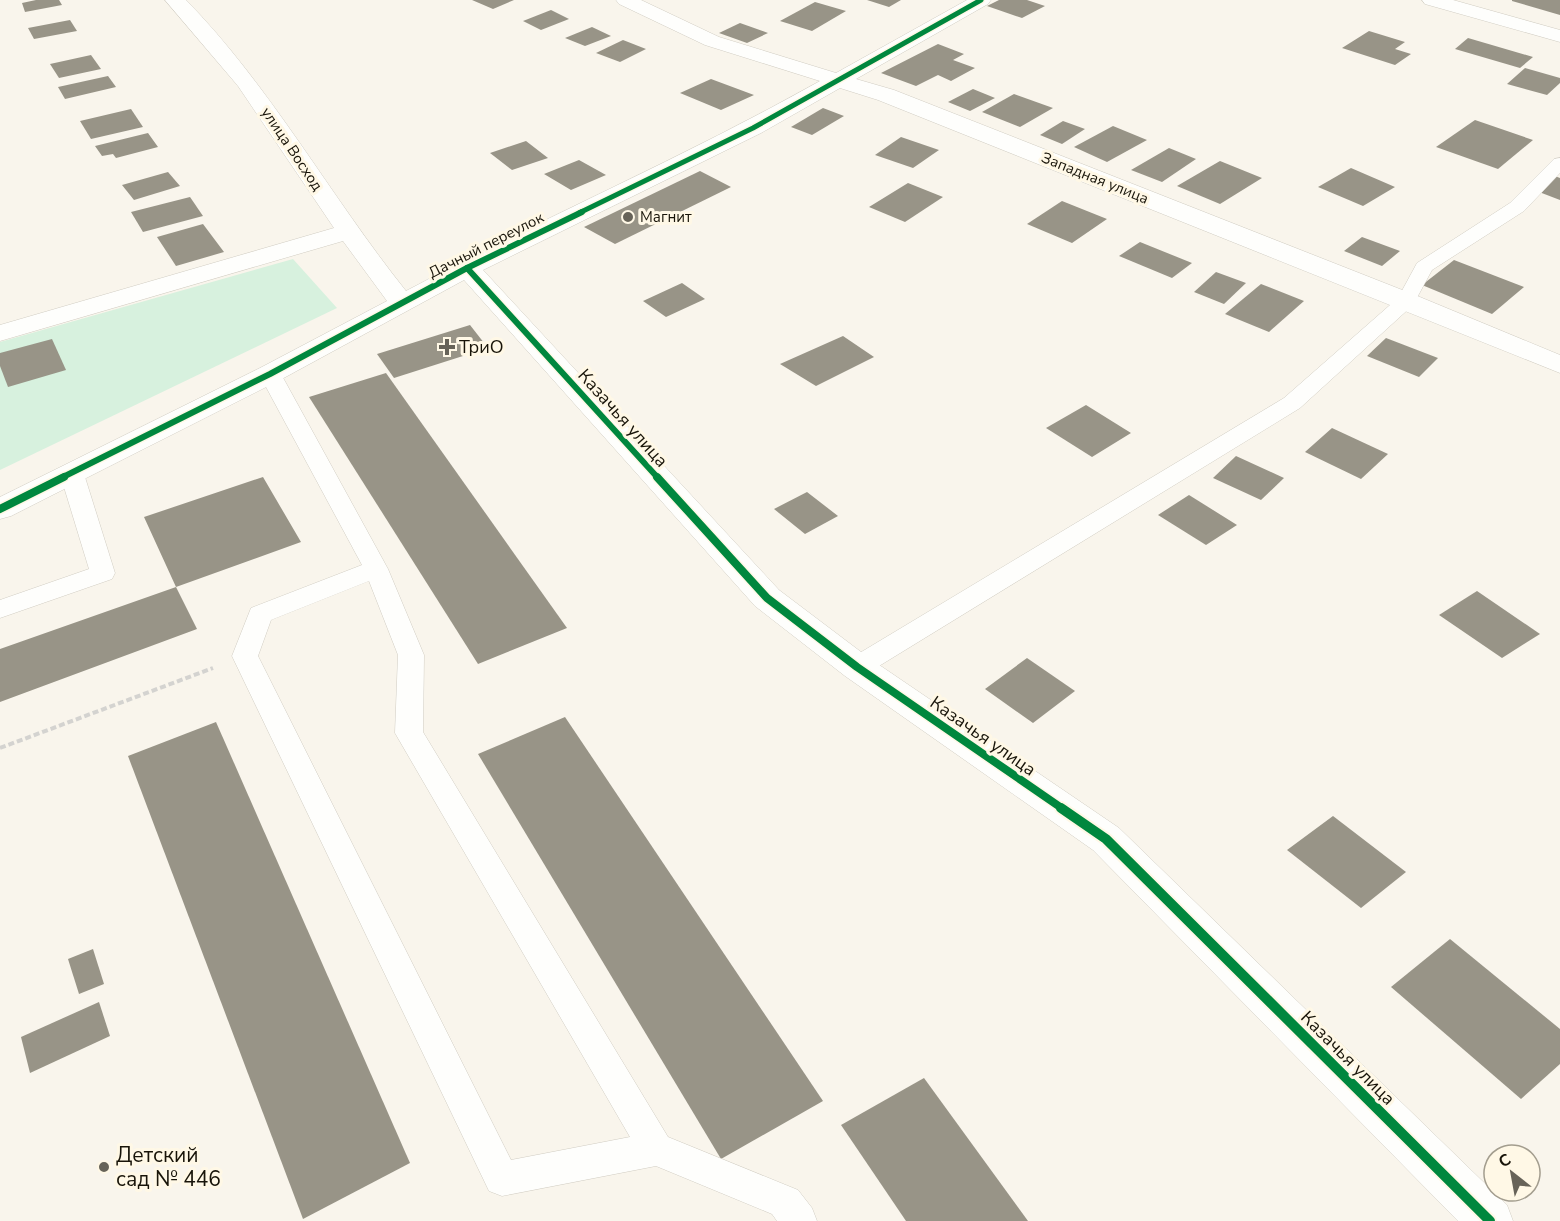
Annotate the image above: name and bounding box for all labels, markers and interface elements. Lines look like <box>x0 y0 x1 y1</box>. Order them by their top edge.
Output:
street label: улица Восход <box>257 103 327 195</box>
street label: Западная улица <box>1038 147 1152 209</box>
street label: Дачный переулок <box>425 207 547 283</box>
place label: Магнит <box>640 207 692 227</box>
marker: Магнит <box>621 210 635 224</box>
place label: ТриО <box>459 335 503 359</box>
marker: ТриО <box>440 340 454 354</box>
street label: Казачья улица <box>573 364 673 472</box>
street label: Казачья улица <box>925 691 1041 781</box>
street label: Казачья улица <box>1296 1006 1400 1110</box>
place label: Детский сад № 446 <box>116 1141 221 1193</box>
north arrow <box>1482 1143 1542 1203</box>
text: С <box>1494 1149 1515 1173</box>
marker: Детский сад № 446 <box>97 1160 111 1174</box>

